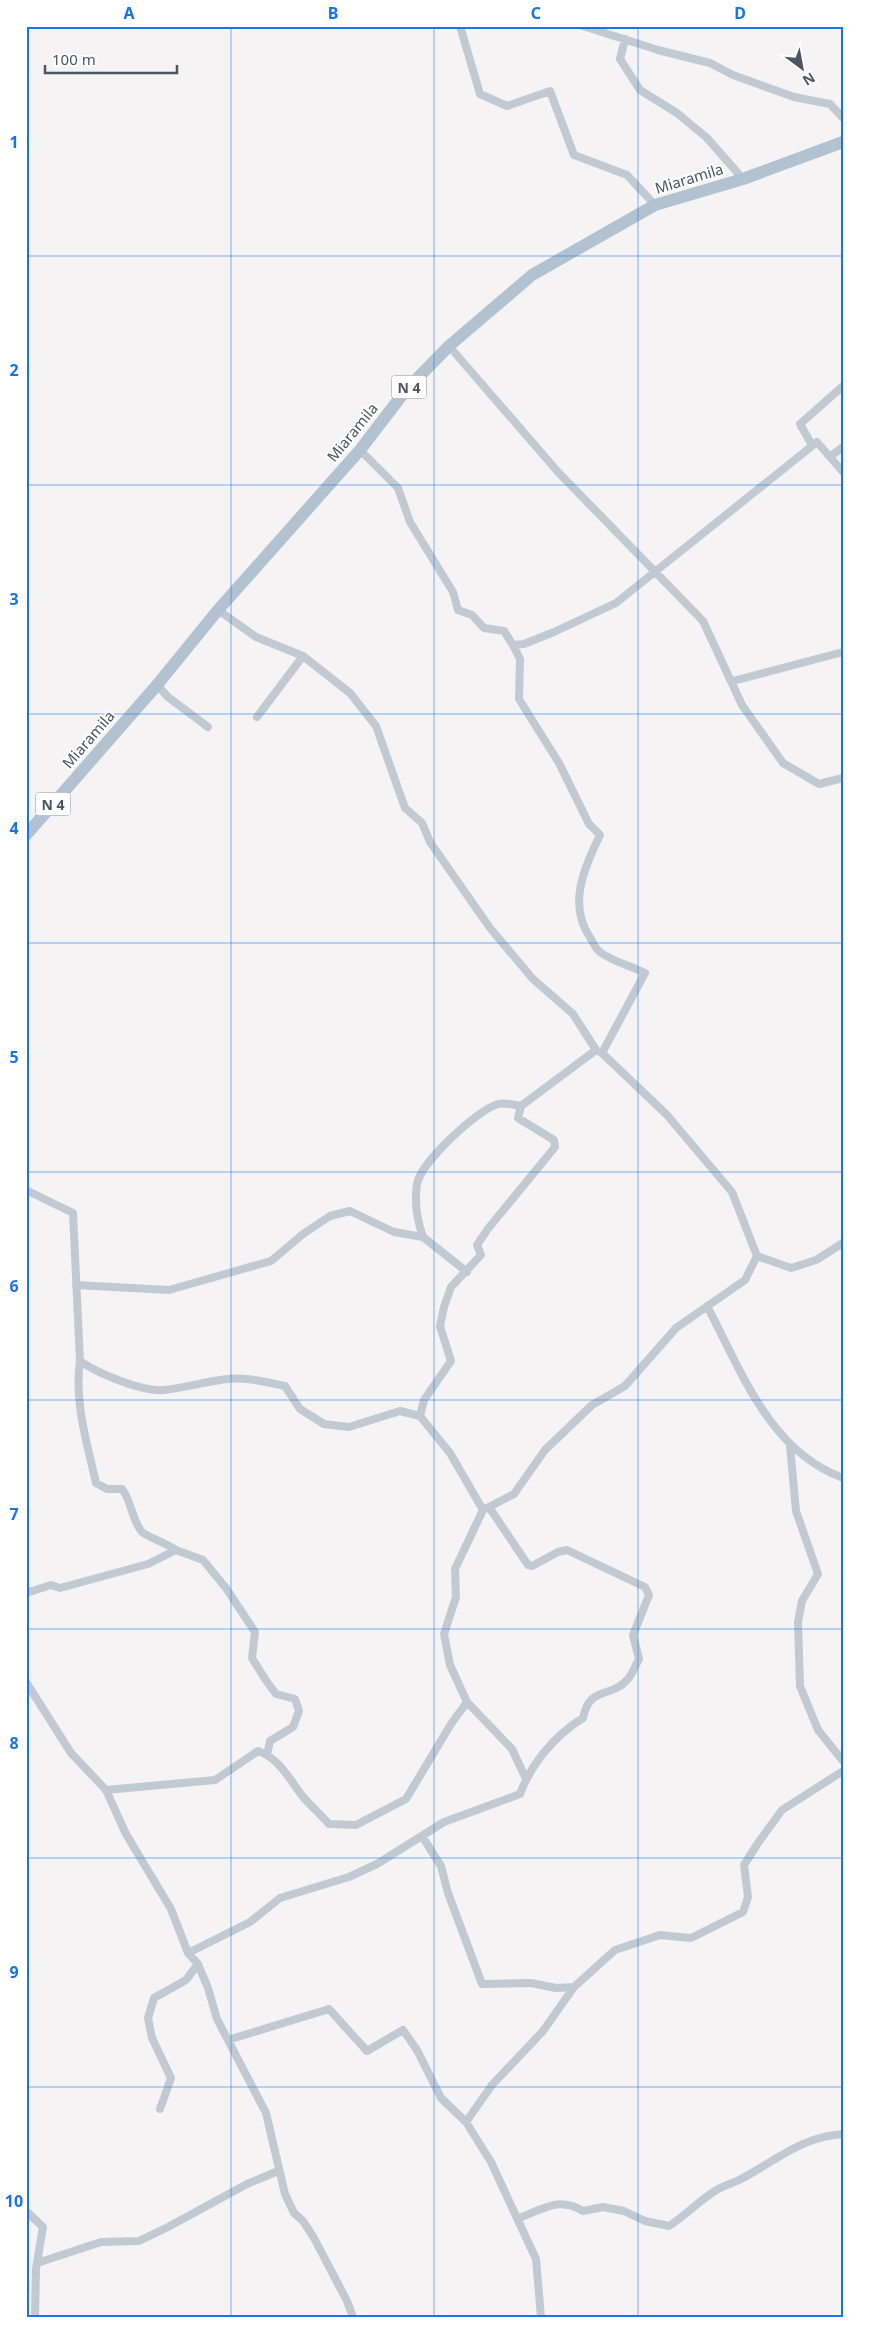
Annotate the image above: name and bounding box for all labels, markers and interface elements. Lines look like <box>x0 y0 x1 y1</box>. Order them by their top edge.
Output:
text: A <box>123 2 135 24</box>
text: B <box>328 2 338 24</box>
text: C <box>531 2 541 24</box>
text: D <box>734 2 746 24</box>
scale bar <box>45 42 178 74</box>
north arrow <box>776 42 826 92</box>
text: 100 m <box>52 49 96 69</box>
text: N <box>799 68 819 91</box>
text: 1 <box>9 131 19 153</box>
street label: Miaramila <box>652 158 726 198</box>
text: 2 <box>9 359 19 381</box>
road number: N 4 <box>392 376 426 398</box>
street label: Miaramila <box>322 398 382 466</box>
text: 3 <box>9 588 19 610</box>
street label: Miaramila <box>57 706 119 772</box>
road number: N 4 <box>36 792 70 816</box>
text: 4 <box>9 817 19 839</box>
text: 5 <box>9 1046 19 1068</box>
text: 6 <box>9 1275 19 1297</box>
text: 7 <box>9 1503 19 1525</box>
text: 8 <box>9 1732 19 1754</box>
text: 9 <box>9 1961 19 1983</box>
text: 10 <box>5 2190 23 2212</box>

